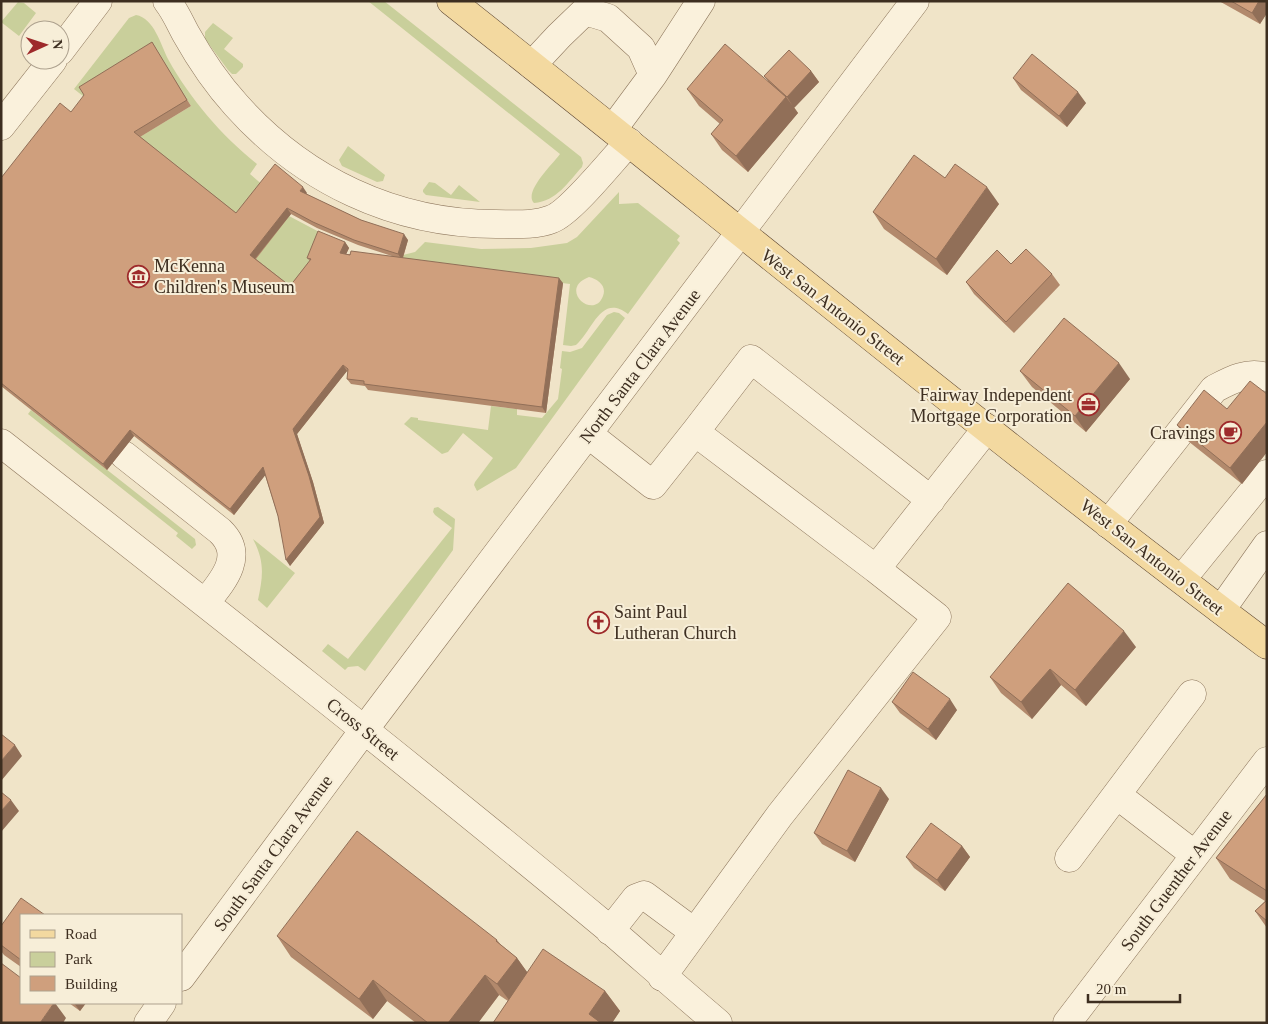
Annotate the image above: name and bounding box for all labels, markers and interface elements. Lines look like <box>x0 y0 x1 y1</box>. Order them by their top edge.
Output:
north arrow <box>20 20 70 70</box>
text: N <box>50 39 65 50</box>
street label: West San Antonio Street <box>757 245 909 369</box>
place label: McKenna Children's Museum <box>154 256 295 297</box>
museum icon: McKenna Children's Museum <box>126 264 150 288</box>
street label: North Santa Clara Avenue <box>575 285 705 447</box>
place label: Fairway Independent Mortgage Corporation <box>911 385 1072 426</box>
office icon: Fairway Independent Mortgage Corporation <box>1076 393 1100 417</box>
cafe icon: Cravings <box>1219 421 1243 445</box>
place label: Cravings <box>1150 423 1215 443</box>
street label: West San Antonio Street <box>1076 495 1228 619</box>
place label: Saint Paul Lutheran Church <box>614 602 736 643</box>
church icon: Saint Paul Lutheran Church <box>586 610 610 634</box>
street label: Cross Street <box>323 694 403 764</box>
street label: South Santa Clara Avenue <box>210 771 336 935</box>
street label: South Guenther Avenue <box>1116 805 1236 955</box>
legend <box>20 914 182 1004</box>
text: Road <box>65 926 97 942</box>
text: Park <box>65 951 93 967</box>
scale bar <box>1088 972 1180 1004</box>
text: Building <box>65 976 118 992</box>
text: 20 m <box>1096 981 1127 997</box>

